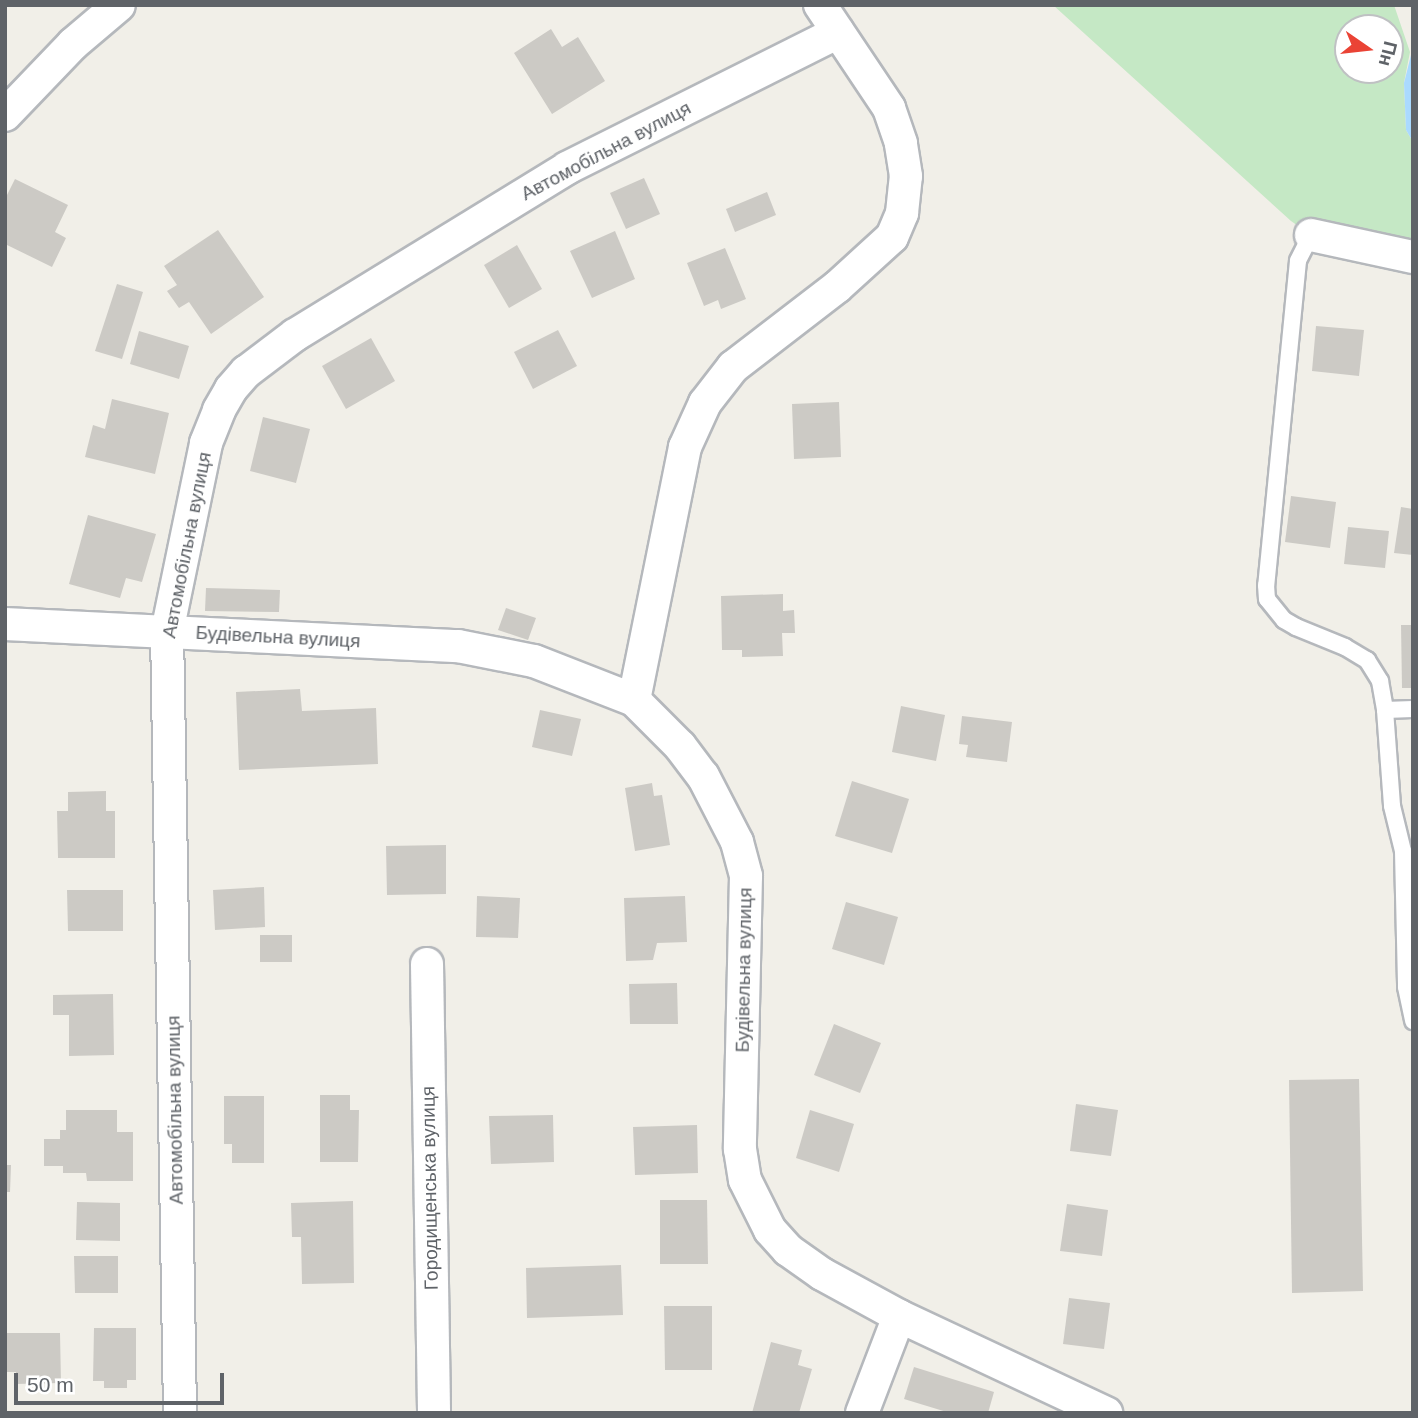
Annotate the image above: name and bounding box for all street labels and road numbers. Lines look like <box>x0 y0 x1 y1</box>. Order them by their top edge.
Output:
street label: Автомобільна вулиця <box>517 97 695 205</box>
street label: Автомобільна вулиця <box>158 450 216 640</box>
street label: Будівельна вулиця <box>195 621 361 653</box>
street label: Будівельна вулиця <box>731 887 757 1053</box>
street label: Автомобільна вулиця <box>162 1015 188 1205</box>
street label: Городищенська вулиця <box>417 1086 443 1290</box>

